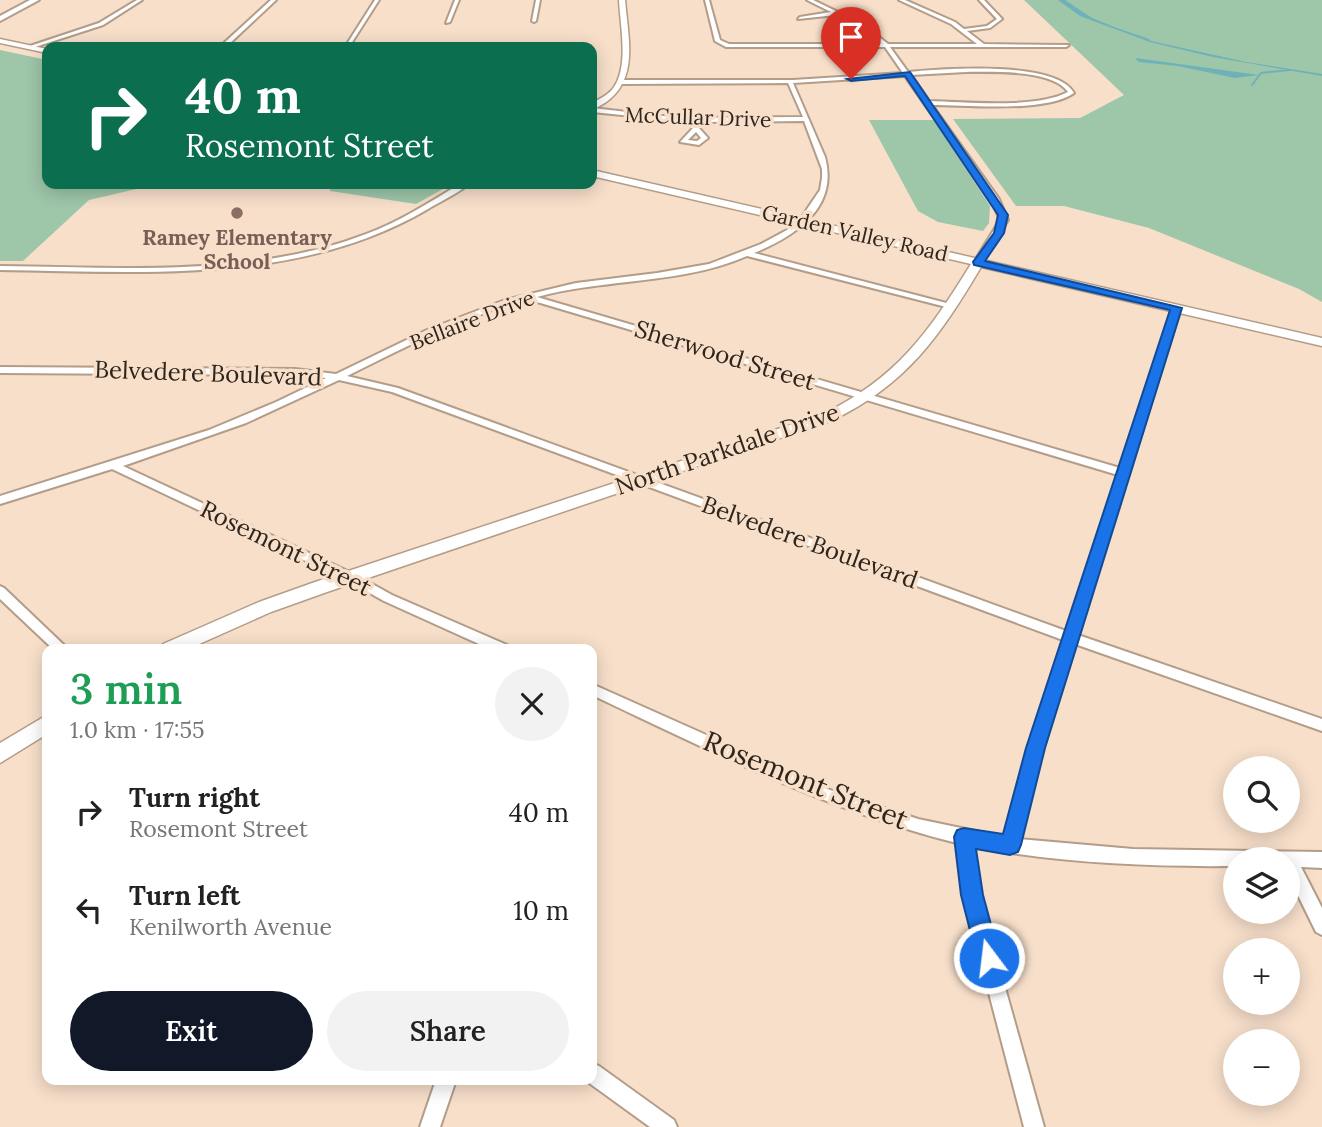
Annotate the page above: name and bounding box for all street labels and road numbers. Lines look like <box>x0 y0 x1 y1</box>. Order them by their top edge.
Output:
street label: McCullar Drive <box>624 101 772 133</box>
street label: Garden Valley Road <box>759 198 951 268</box>
street label: Bellaire Drive <box>406 284 538 356</box>
street label: Sherwood Street <box>631 313 820 397</box>
street label: Belvedere Boulevard <box>94 354 322 392</box>
street label: North Parkdale Drive <box>611 396 843 502</box>
street label: Belvedere Boulevard <box>698 488 922 596</box>
street label: Rosemont Street <box>195 493 377 603</box>
street label: Rosemont Street <box>698 723 914 838</box>

